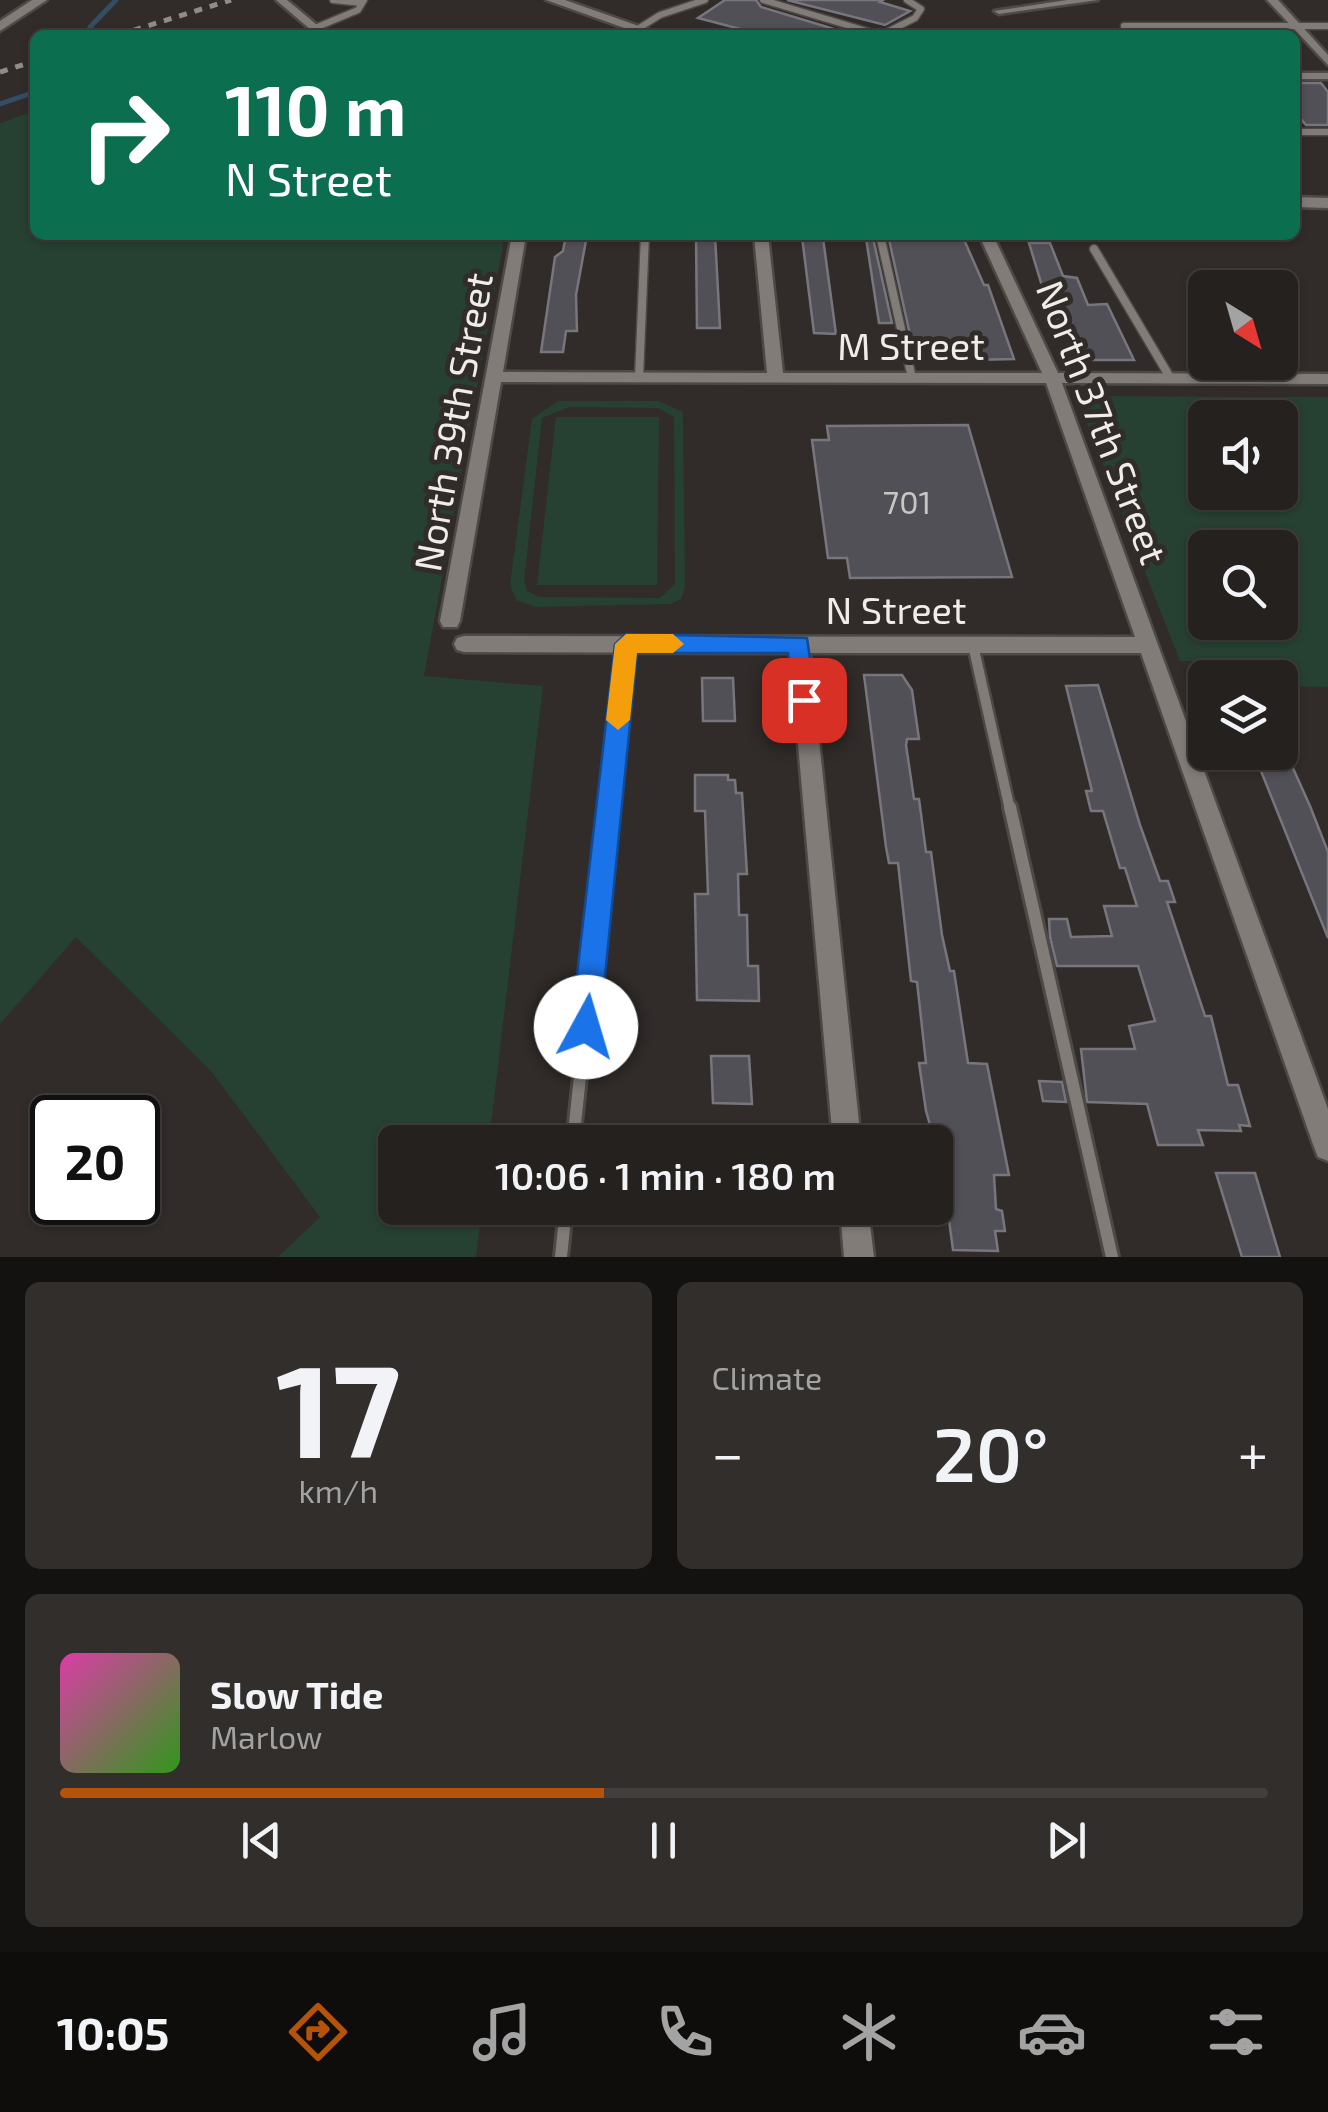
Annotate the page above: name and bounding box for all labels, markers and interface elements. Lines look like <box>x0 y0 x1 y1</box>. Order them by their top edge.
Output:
text: 110 m <box>225 66 406 150</box>
icon: right <box>60 70 190 200</box>
text: N Street <box>225 151 392 205</box>
street label: North 39th Street <box>403 269 501 575</box>
north arrow <box>1188 270 1298 380</box>
map controls <box>1188 270 1298 770</box>
street label: North 37th Street <box>1028 274 1178 570</box>
street label: M Street <box>837 322 985 368</box>
button: sound <box>1188 400 1298 510</box>
house number: 701 <box>883 482 931 520</box>
button: search <box>1188 530 1298 640</box>
street label: N Street <box>826 586 966 632</box>
pin <box>762 658 847 743</box>
button: layers <box>1188 660 1298 770</box>
icon: arrive <box>777 673 832 728</box>
position arrow <box>534 975 638 1079</box>
speed limit sign: 20 <box>30 1095 160 1225</box>
text: 10:06 · 1 min · 180 m <box>495 1152 836 1198</box>
text: 17 <box>276 1328 401 1484</box>
text: Climate <box>712 1358 822 1396</box>
text: 20° <box>933 1407 1049 1497</box>
text: − <box>712 1419 744 1485</box>
text: + <box>1238 1419 1268 1485</box>
text: km/h <box>299 1471 378 1509</box>
text: Slow Tide <box>210 1671 383 1717</box>
text: Marlow <box>210 1717 322 1755</box>
icon: previous <box>234 1813 289 1868</box>
icon: pause <box>636 1813 691 1868</box>
icon: next <box>1039 1813 1094 1868</box>
icon: directions <box>283 1997 353 2067</box>
icon: music <box>467 1997 537 2067</box>
icon: phone <box>650 1997 720 2067</box>
icon: climate <box>834 1997 904 2067</box>
icon: car <box>1017 1997 1087 2067</box>
icon: filters <box>1201 1997 1271 2067</box>
text: 10:05 <box>57 2005 169 2059</box>

